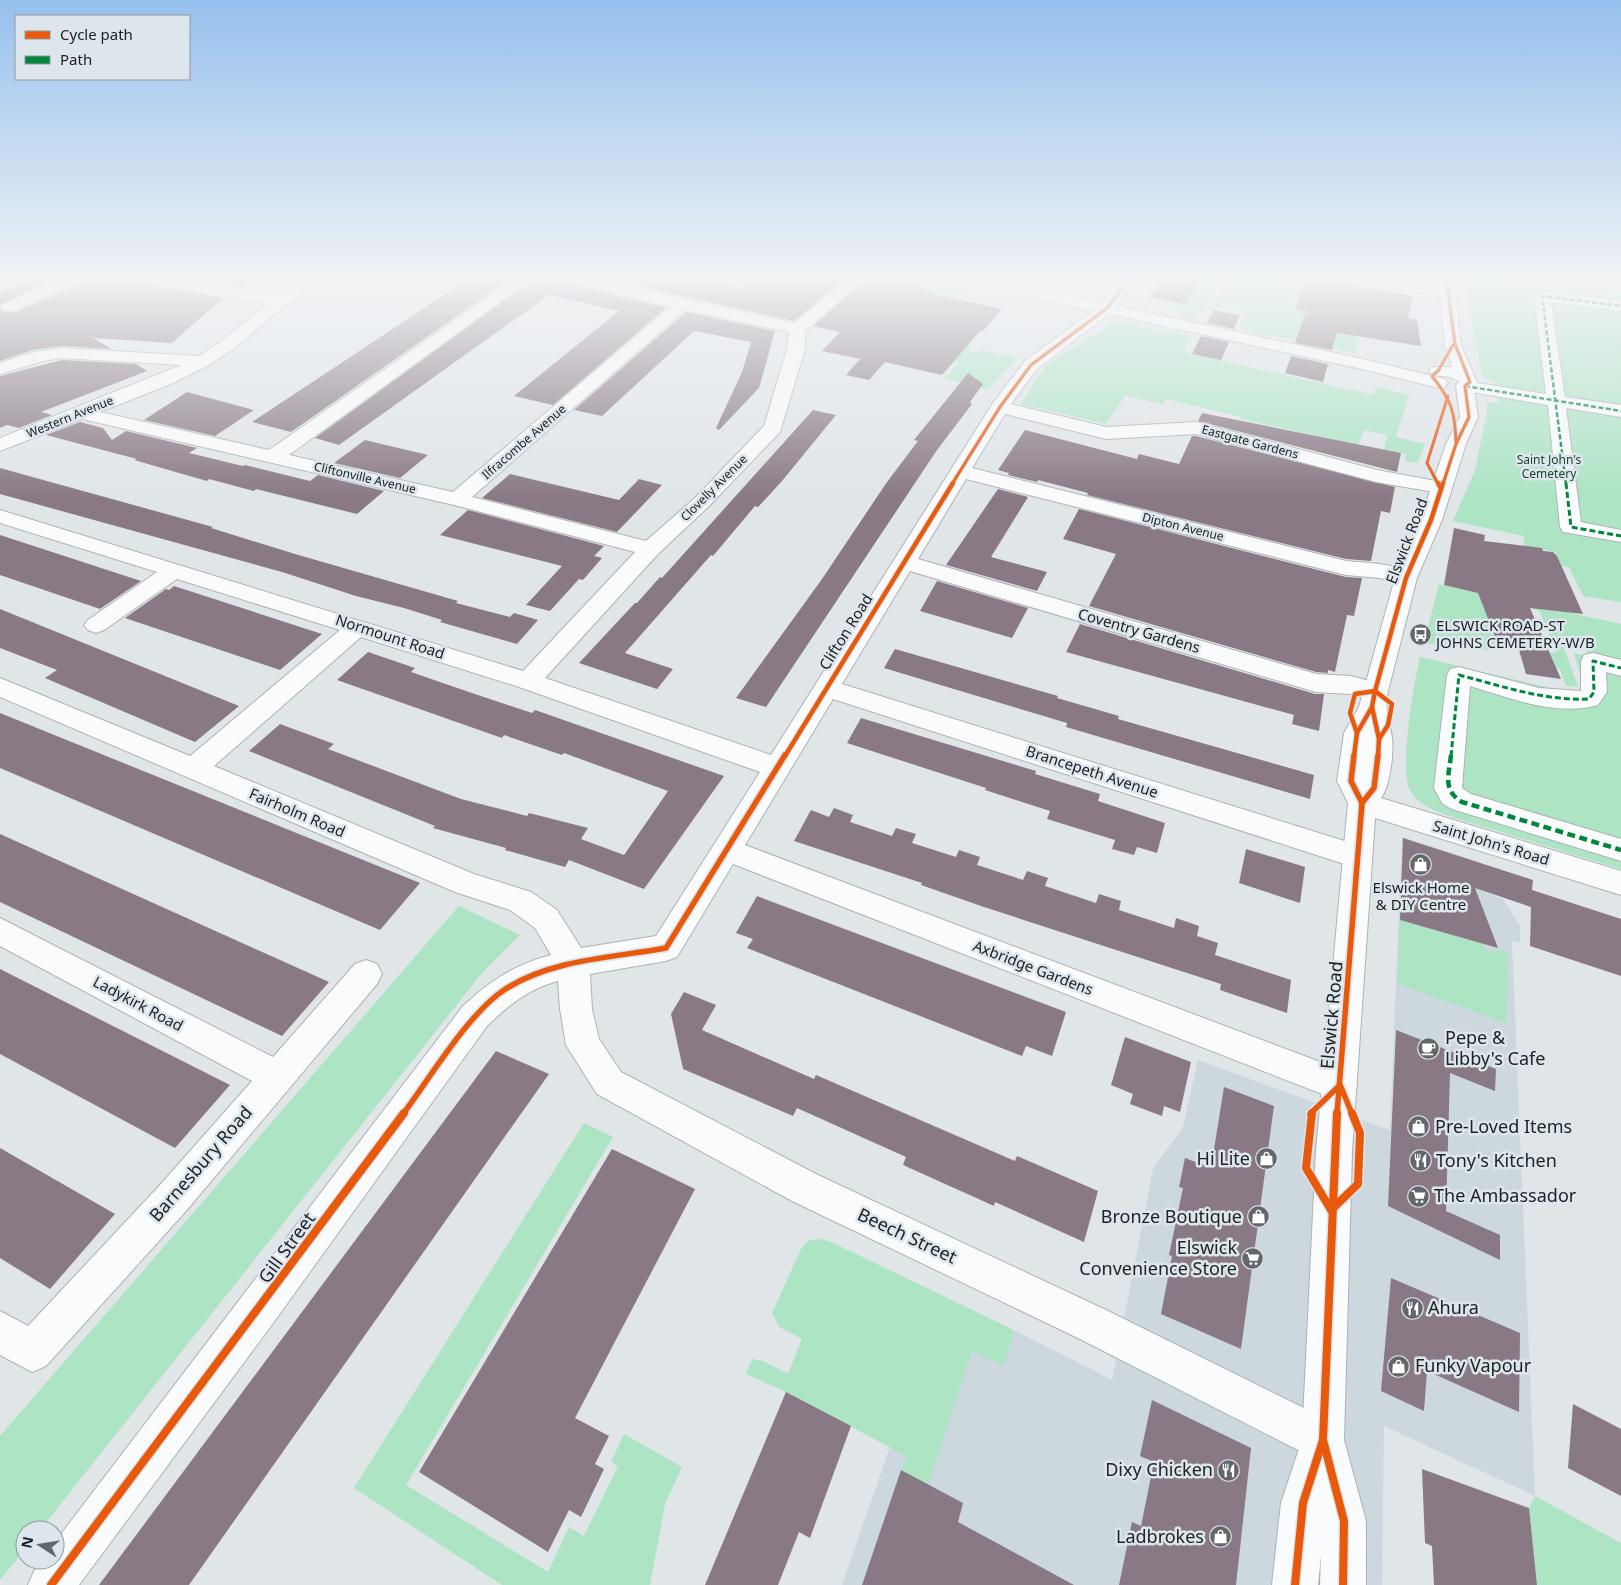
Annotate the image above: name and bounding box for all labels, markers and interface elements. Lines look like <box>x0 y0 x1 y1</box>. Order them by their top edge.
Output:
legend <box>15 15 190 80</box>
text: Cycle path <box>60 24 133 44</box>
text: Path <box>60 49 92 69</box>
street label: Western Avenue <box>24 391 116 442</box>
street label: Ilfracombe Avenue <box>478 400 570 483</box>
street label: Eastgate Gardens <box>1200 420 1301 463</box>
street label: Clovelly Avenue <box>676 450 751 525</box>
park label: Saint John's Cemetery <box>1517 451 1582 482</box>
street label: Cliftonville Avenue <box>312 457 418 498</box>
street label: Elswick Road <box>1381 495 1432 586</box>
street label: Dipton Avenue <box>1141 508 1226 545</box>
street label: Clifton Road <box>814 590 876 673</box>
street label: Coventry Gardens <box>1076 603 1203 657</box>
street label: Normount Road <box>333 609 447 663</box>
place label: ELSWICK ROAD-ST JOHNS CEMETERY-W/B <box>1434 615 1595 652</box>
bus stop icon: ELSWICK ROAD-ST JOHNS CEMETERY-W/B <box>1408 623 1432 647</box>
street label: Brancepeth Avenue <box>1024 740 1161 802</box>
street label: Fairholm Road <box>246 783 348 841</box>
street label: Saint John's Road <box>1431 815 1552 869</box>
shop icon: Elswick Home & DIY Centre <box>1409 853 1433 877</box>
place label: Elswick Home & DIY Centre <box>1373 877 1469 914</box>
street label: Axbridge Gardens <box>970 935 1096 999</box>
street label: Elswick Road <box>1314 960 1348 1070</box>
street label: Ladykirk Road <box>90 971 187 1035</box>
place label: Pepe & Libby's Cafe <box>1445 1025 1545 1070</box>
cafe icon: Pepe & Libby's Cafe <box>1417 1036 1441 1060</box>
street label: Barnesbury Road <box>143 1100 257 1226</box>
place label: Pre-Loved Items <box>1435 1114 1572 1138</box>
shop icon: Pre-Loved Items <box>1407 1115 1431 1139</box>
place label: Hi Lite <box>1197 1146 1250 1170</box>
shop icon: Hi Lite <box>1254 1147 1278 1171</box>
place label: Tony's Kitchen <box>1436 1148 1557 1172</box>
restaurant icon: Tony's Kitchen <box>1408 1149 1432 1173</box>
place label: The Ambassador <box>1434 1183 1577 1207</box>
supermarket icon: The Ambassador <box>1406 1184 1430 1208</box>
street label: Beech Street <box>854 1202 961 1269</box>
place label: Bronze Boutique <box>1101 1204 1242 1228</box>
shop icon: Bronze Boutique <box>1246 1205 1270 1229</box>
street label: Gill Street <box>252 1207 320 1288</box>
place label: Elswick Convenience Store <box>1079 1235 1237 1280</box>
supermarket icon: Elswick Convenience Store <box>1241 1246 1265 1270</box>
place label: Ahura <box>1428 1295 1479 1319</box>
restaurant icon: Ahura <box>1400 1296 1424 1320</box>
place label: Funky Vapour <box>1415 1353 1532 1377</box>
shop icon: Funky Vapour <box>1387 1354 1411 1378</box>
place label: Dixy Chicken <box>1105 1457 1213 1481</box>
restaurant icon: Dixy Chicken <box>1217 1458 1241 1482</box>
north arrow <box>15 1520 65 1570</box>
place label: Ladbrokes <box>1116 1524 1204 1548</box>
shop icon: Ladbrokes <box>1208 1525 1232 1549</box>
text: N <box>16 1535 37 1550</box>

